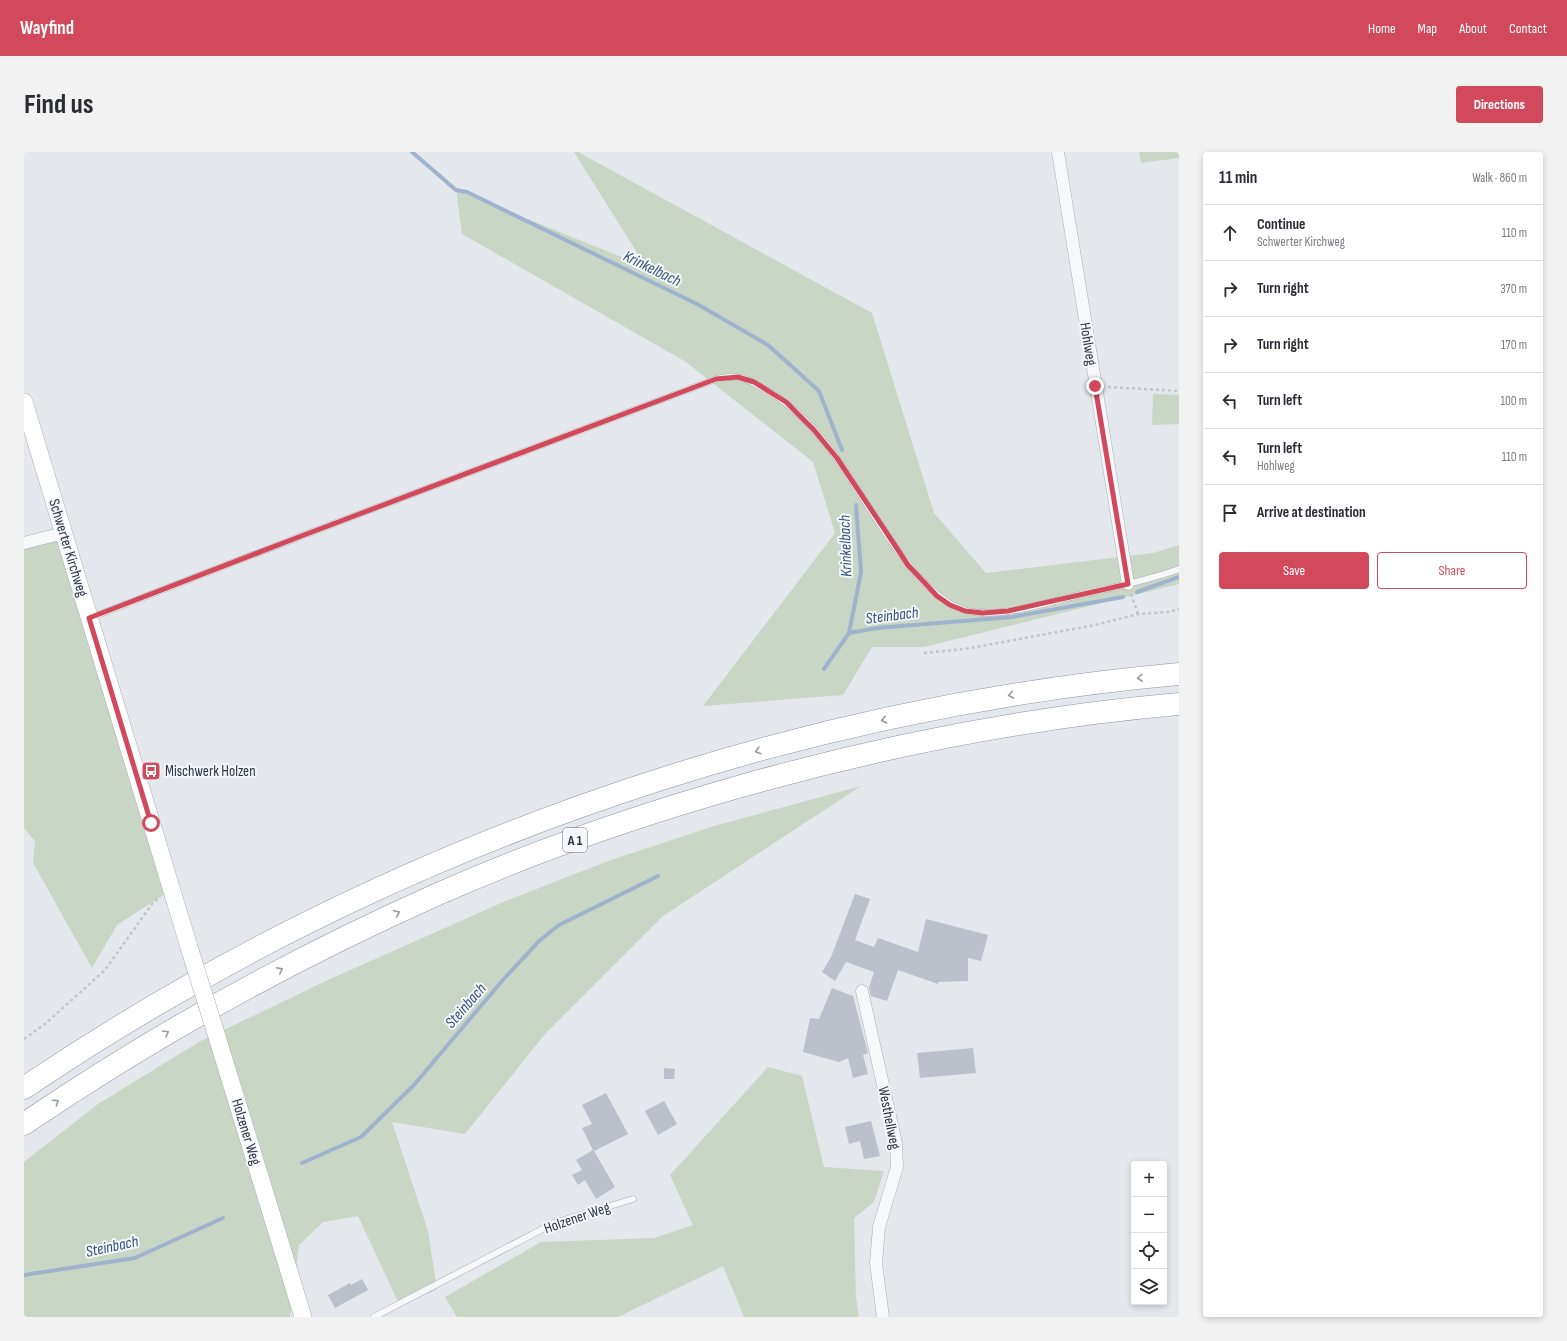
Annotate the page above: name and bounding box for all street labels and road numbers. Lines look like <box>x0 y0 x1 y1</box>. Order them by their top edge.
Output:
street label: Hohlweg <box>1075 321 1101 367</box>
street label: Schwerter Kirchweg <box>44 497 92 599</box>
road number: A 1 <box>563 828 587 852</box>
street label: Westhellweg <box>874 1085 904 1151</box>
street label: Holzener Weg <box>227 1096 265 1168</box>
street label: Holzener Weg <box>542 1198 612 1238</box>

